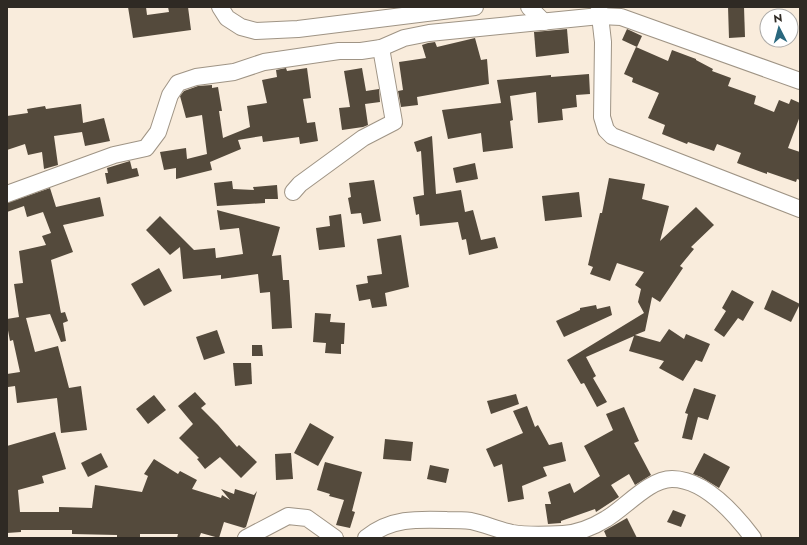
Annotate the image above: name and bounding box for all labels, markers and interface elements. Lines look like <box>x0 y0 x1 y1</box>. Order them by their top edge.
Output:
north arrow <box>759 8 799 48</box>
text: N <box>773 10 783 26</box>

